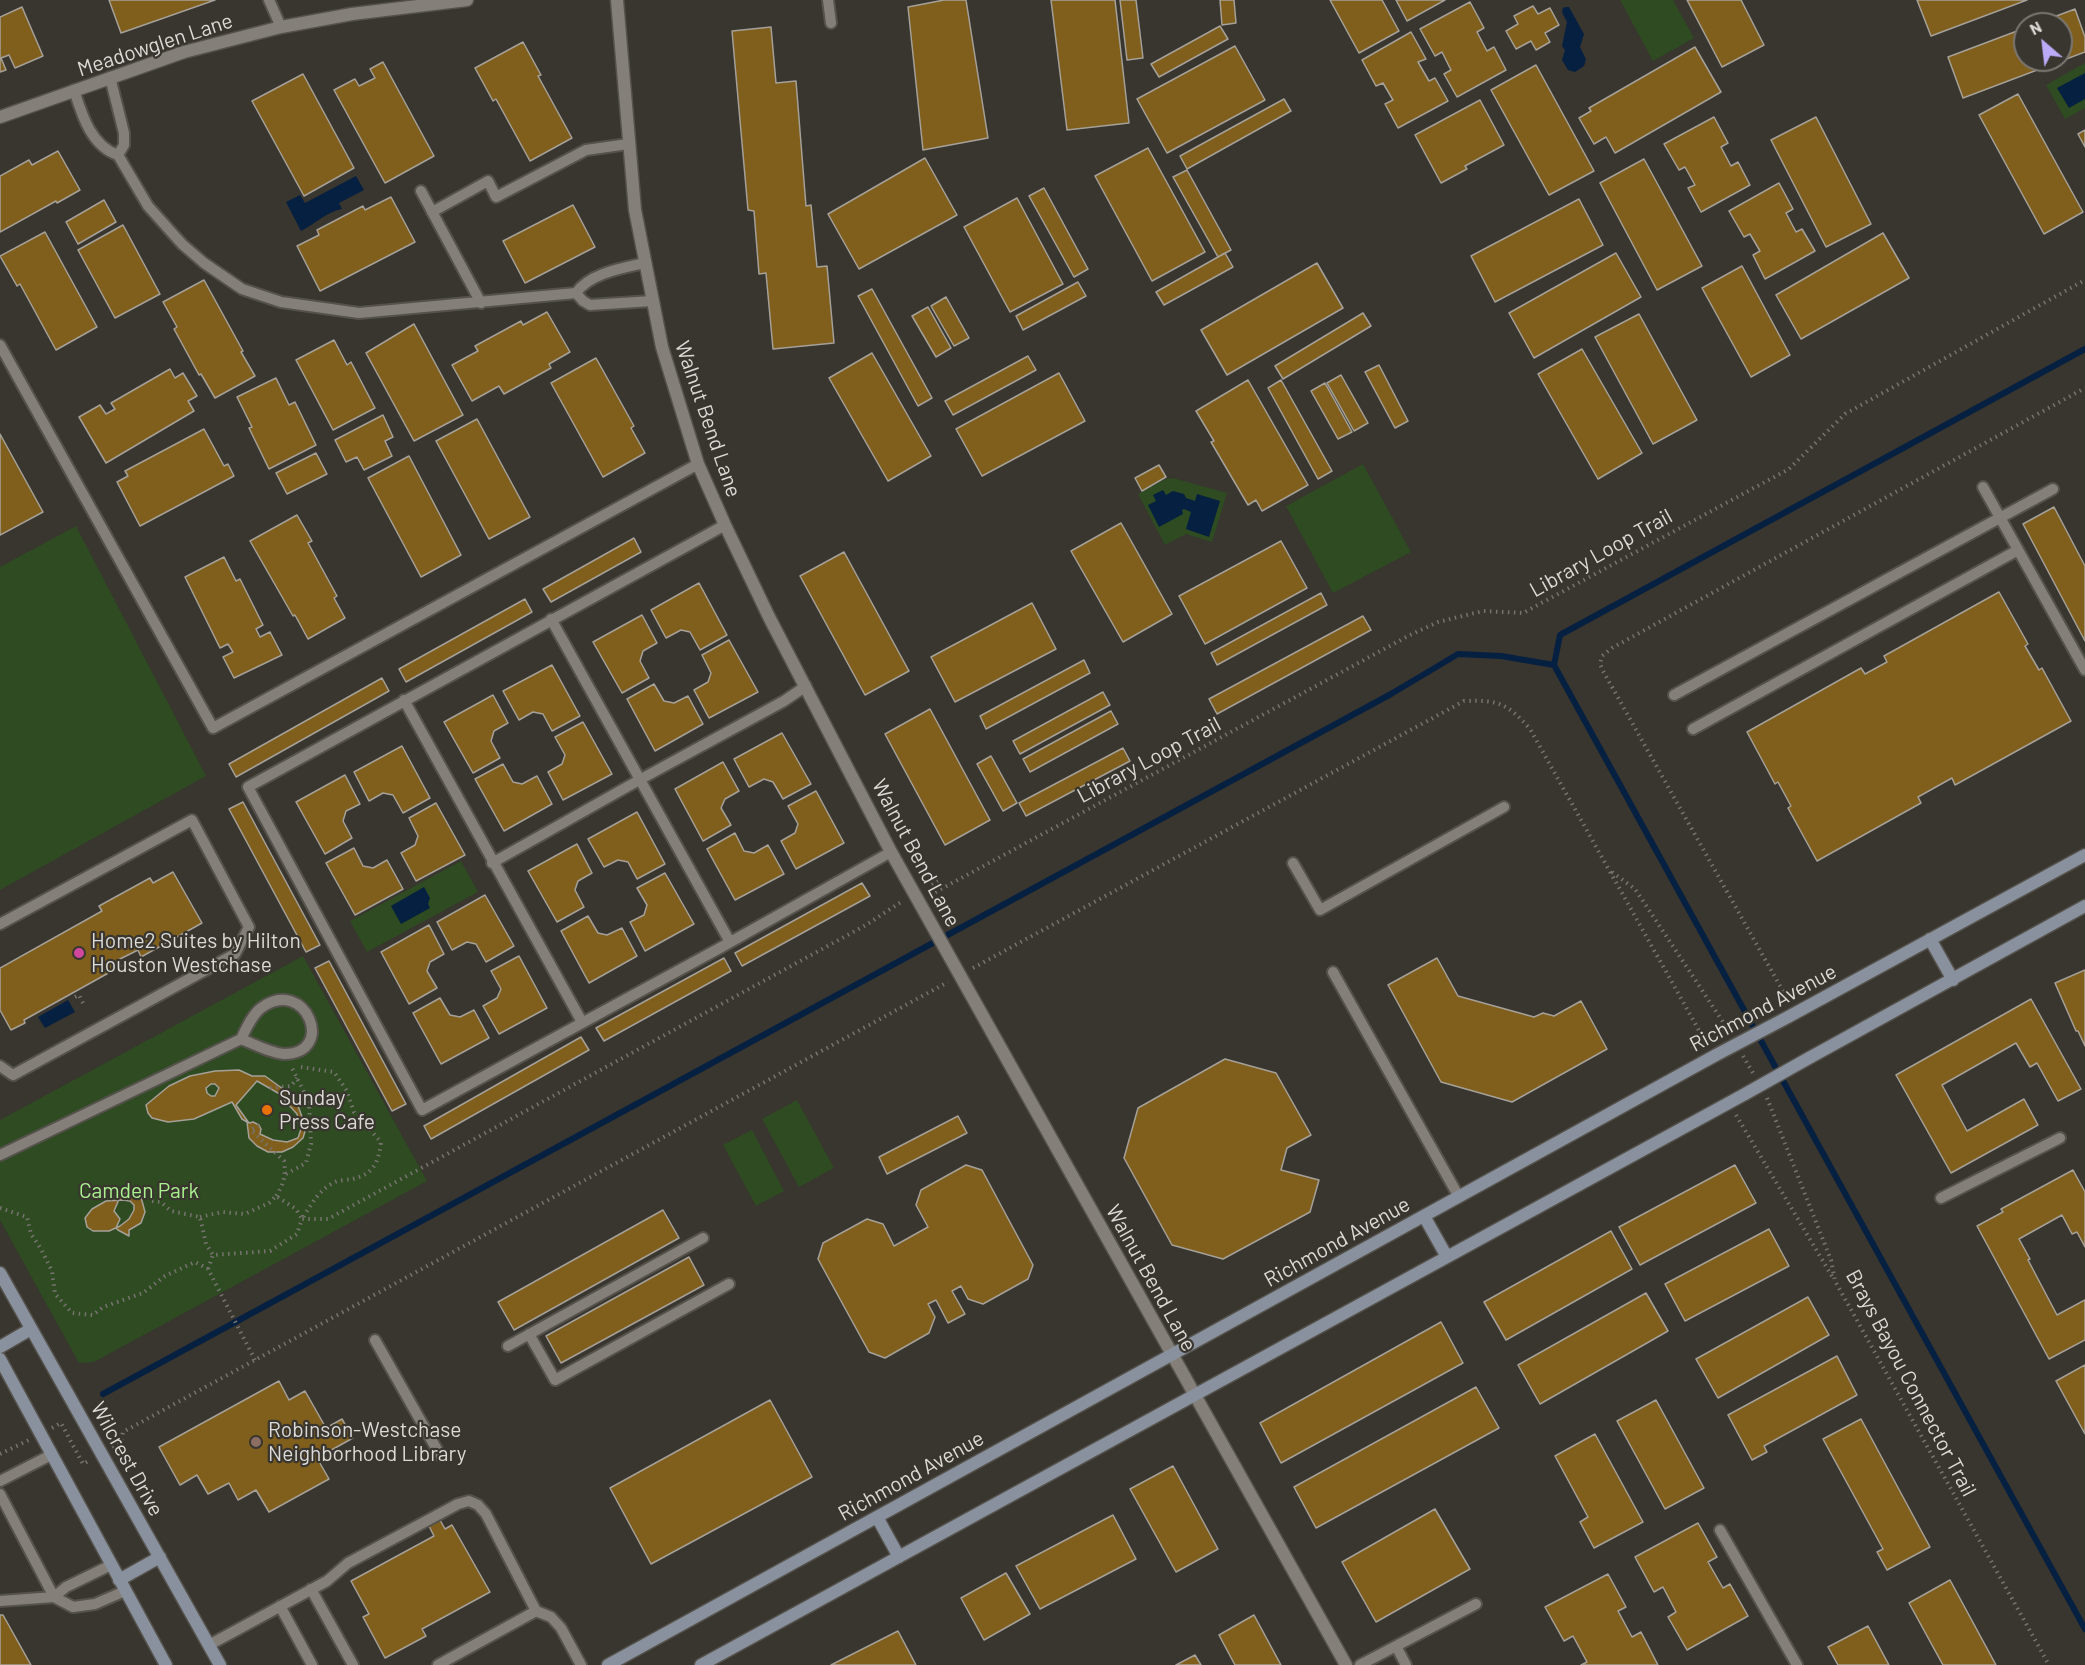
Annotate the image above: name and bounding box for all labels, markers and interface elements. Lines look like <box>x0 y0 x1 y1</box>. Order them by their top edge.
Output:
street label: Meadowglen Lane <box>74 8 236 82</box>
north arrow <box>2013 12 2073 72</box>
text: N <box>2026 17 2044 38</box>
street label: Walnut Bend Lane <box>669 338 747 500</box>
street label: Library Loop Trail <box>1525 503 1677 603</box>
street label: Library Loop Trail <box>1073 712 1225 808</box>
street label: Walnut Bend Lane <box>866 775 966 931</box>
place label: Home2 Suites by Hilton Houston Westchase <box>91 928 301 978</box>
marker: Home2 Suites by Hilton Houston Westchase <box>72 946 86 960</box>
street label: Richmond Avenue <box>1685 959 1841 1057</box>
place label: Sunday Press Cafe <box>279 1085 375 1135</box>
marker: Sunday Press Cafe <box>260 1103 274 1117</box>
park label: Camden Park <box>79 1178 199 1204</box>
street label: Richmond Avenue <box>1260 1192 1414 1292</box>
street label: Walnut Bend Lane <box>1100 1200 1202 1356</box>
street label: Brays Bayou Connector Trail <box>1840 1265 1982 1501</box>
street label: Wilcrest Drive <box>85 1397 169 1521</box>
place label: Robinson-Westchase Neighborhood Library <box>268 1417 466 1467</box>
street label: Richmond Avenue <box>834 1426 988 1526</box>
marker: Robinson-Westchase Neighborhood Library <box>249 1435 263 1449</box>

